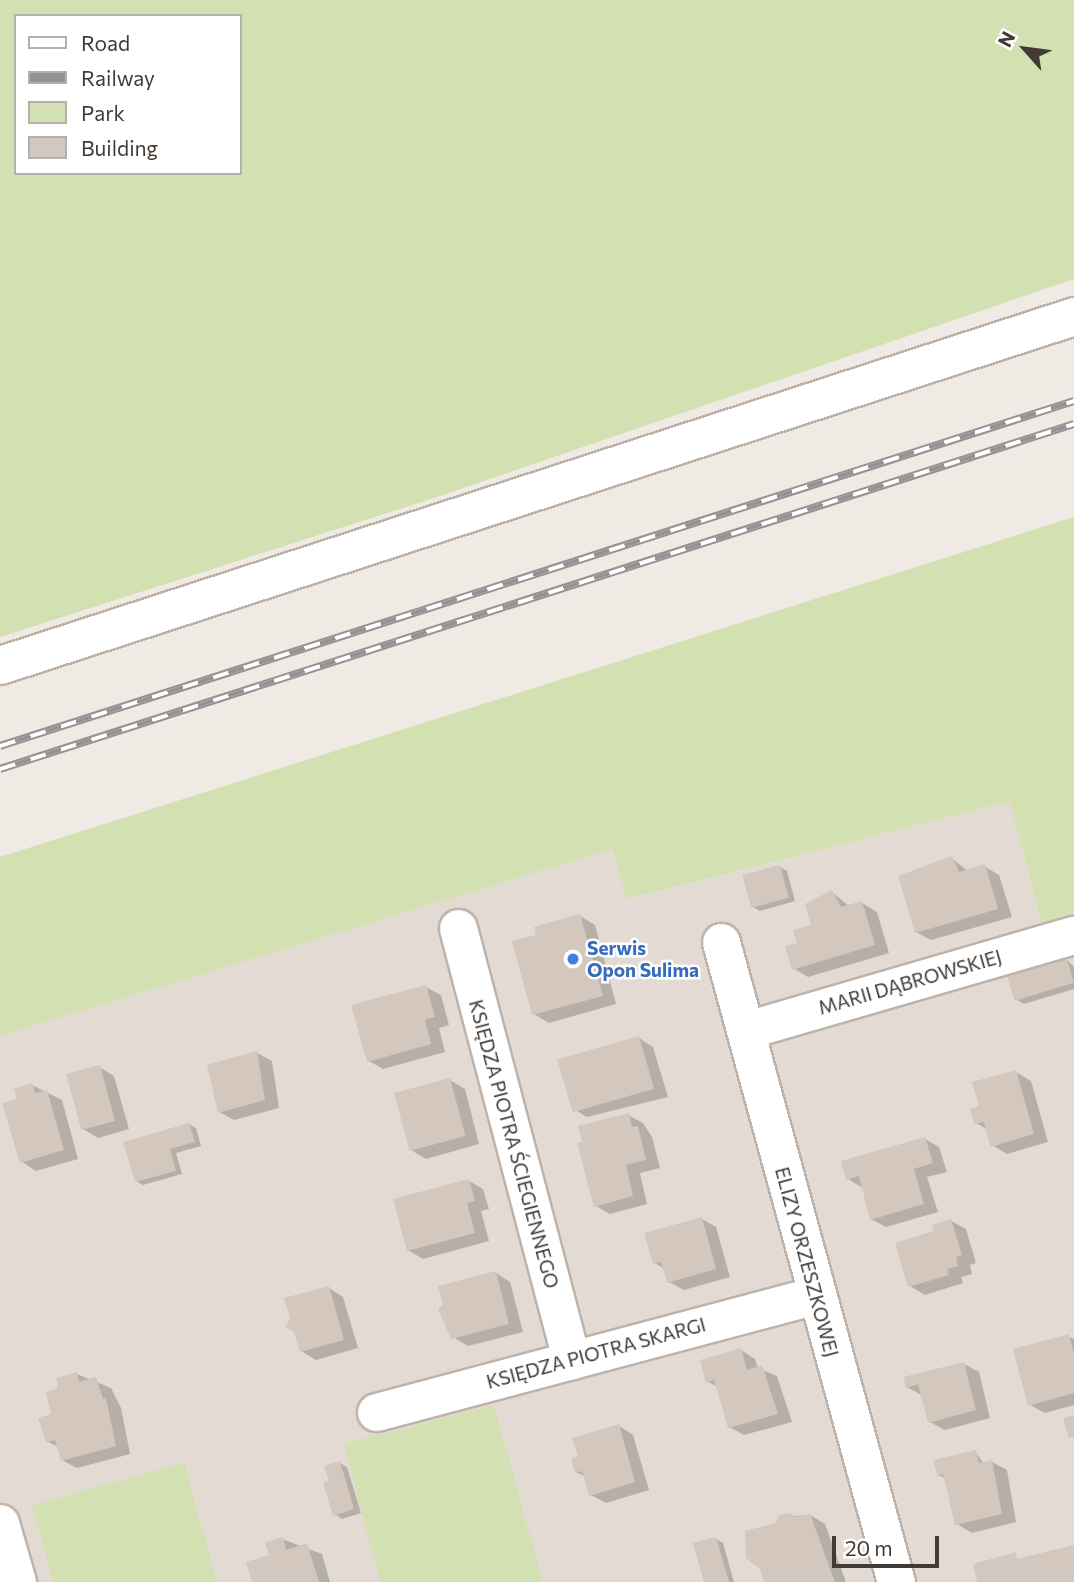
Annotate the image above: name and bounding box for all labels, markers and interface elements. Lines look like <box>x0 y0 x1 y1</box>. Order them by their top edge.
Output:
legend <box>14 14 242 175</box>
north arrow <box>990 14 1060 84</box>
text: N <box>993 27 1020 51</box>
text: Road <box>81 30 130 55</box>
text: Railway <box>81 65 155 90</box>
text: Park <box>81 100 125 125</box>
text: Building <box>81 135 158 160</box>
place label: Serwis Opon Sulima <box>587 937 699 981</box>
street label: MARII DĄBROWSKIEJ <box>816 945 1004 1019</box>
marker: Serwis Opon Sulima <box>565 951 581 967</box>
street label: KSIĘDZA PIOTRA ŚCIEGIENNEGO <box>464 997 564 1291</box>
street label: ELIZY ORZESZKOWEJ <box>771 1164 843 1360</box>
street label: KSIĘDZA PIOTRA SKARGI <box>484 1313 708 1393</box>
scale bar <box>836 1522 943 1566</box>
text: 20 m <box>845 1535 893 1560</box>

